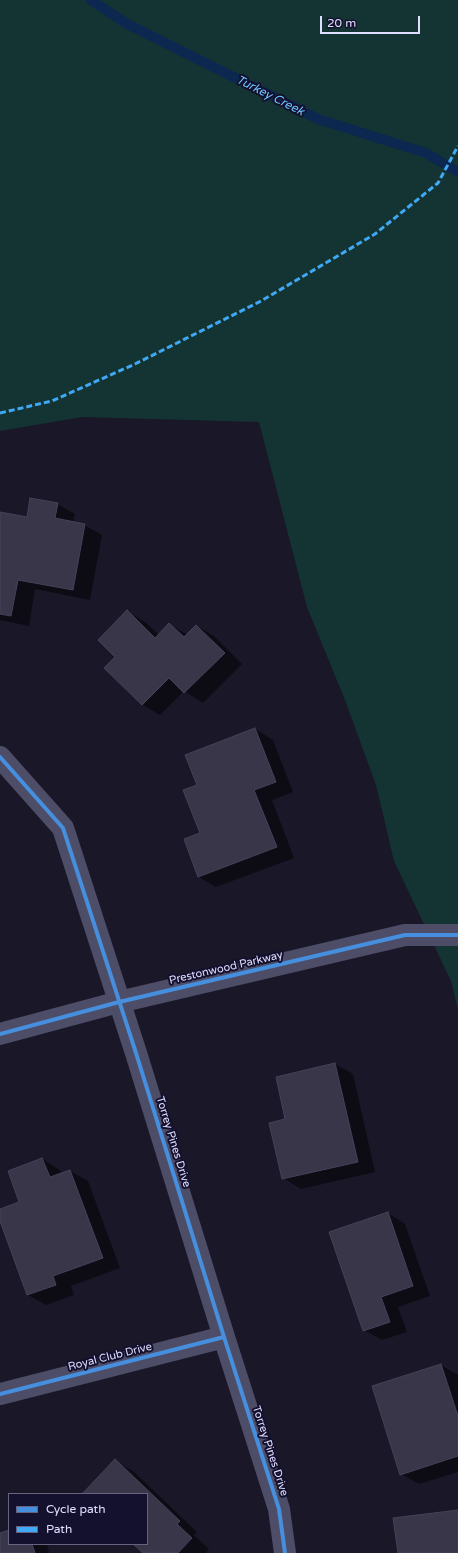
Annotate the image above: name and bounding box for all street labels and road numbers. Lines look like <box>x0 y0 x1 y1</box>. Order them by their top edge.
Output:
street label: Prestonwood Parkway <box>168 949 284 987</box>
street label: Torrey Pines Drive <box>153 1095 193 1189</box>
street label: Royal Club Drive <box>67 1340 153 1374</box>
street label: Torrey Pines Drive <box>249 1404 291 1498</box>

